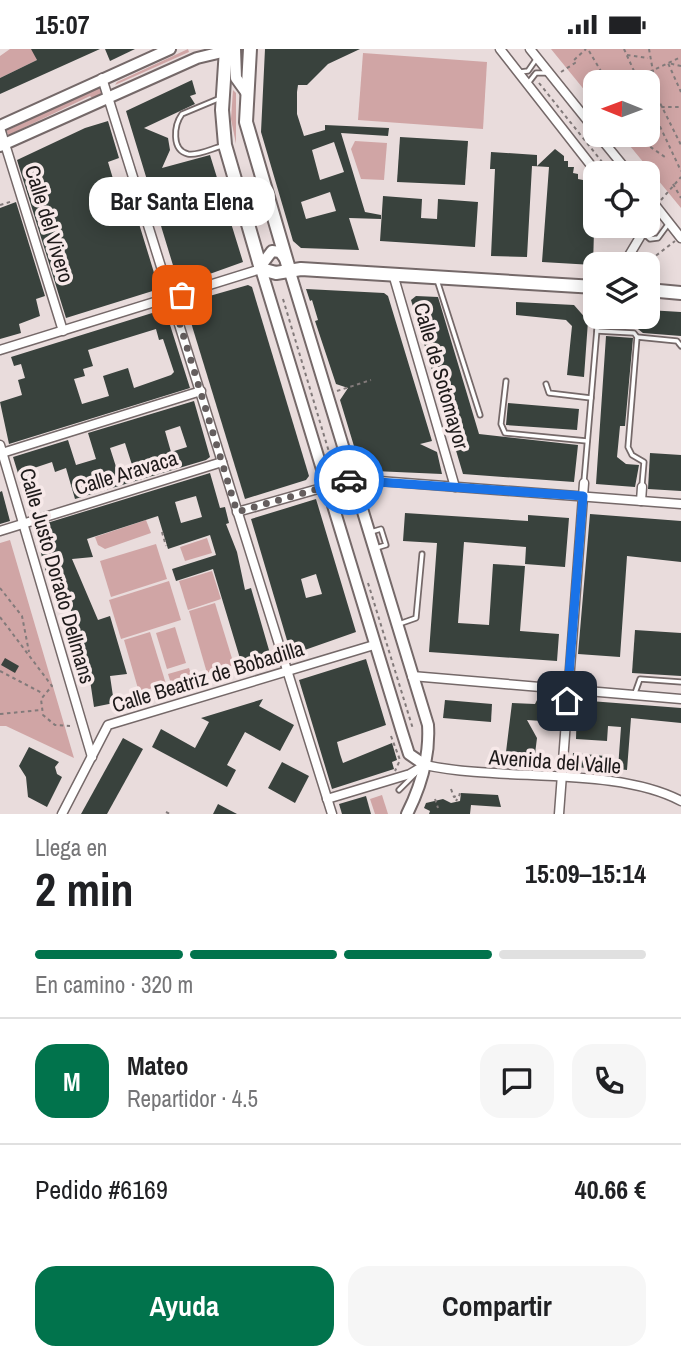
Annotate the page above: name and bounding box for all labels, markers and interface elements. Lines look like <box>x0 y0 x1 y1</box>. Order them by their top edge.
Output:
text: 15:07 <box>35 7 90 42</box>
north arrow <box>583 70 660 147</box>
map controls <box>583 70 660 329</box>
button: locate <box>583 161 660 238</box>
street label: Calle del Vivero <box>18 162 81 286</box>
callout: Bar Santa Elena <box>89 176 275 225</box>
text: Bar Santa Elena <box>110 186 254 217</box>
button: layers <box>583 252 660 329</box>
pin <box>152 265 212 325</box>
icon: bag <box>163 276 201 314</box>
street label: Calle de Sotomayor <box>407 299 476 453</box>
street label: Calle Aravaca <box>71 443 181 502</box>
courier <box>314 445 384 515</box>
icon: car <box>330 461 368 499</box>
street label: Calle Justo Dorado Dellmans <box>13 465 102 687</box>
street label: Calle Beatriz de Bobadilla <box>108 633 308 719</box>
pin <box>537 671 597 731</box>
icon: home <box>548 682 586 720</box>
street label: Avenida del Valle <box>487 742 622 781</box>
text: Llega en <box>35 832 107 863</box>
text: 15:09–15:14 <box>525 856 646 891</box>
text: 2 min <box>35 858 134 920</box>
text: En camino · 320 m <box>35 969 193 1000</box>
button: chat <box>480 1044 554 1118</box>
button: phone <box>572 1044 646 1118</box>
text: Mateo <box>127 1048 189 1083</box>
text: M <box>63 1064 81 1099</box>
text: Repartidor · 4.5 <box>127 1083 258 1114</box>
text: Pedido #6169 <box>35 1172 168 1207</box>
text: 40.66 € <box>575 1172 646 1207</box>
button: Ayuda <box>35 1266 334 1346</box>
button: Compartir <box>348 1266 646 1346</box>

